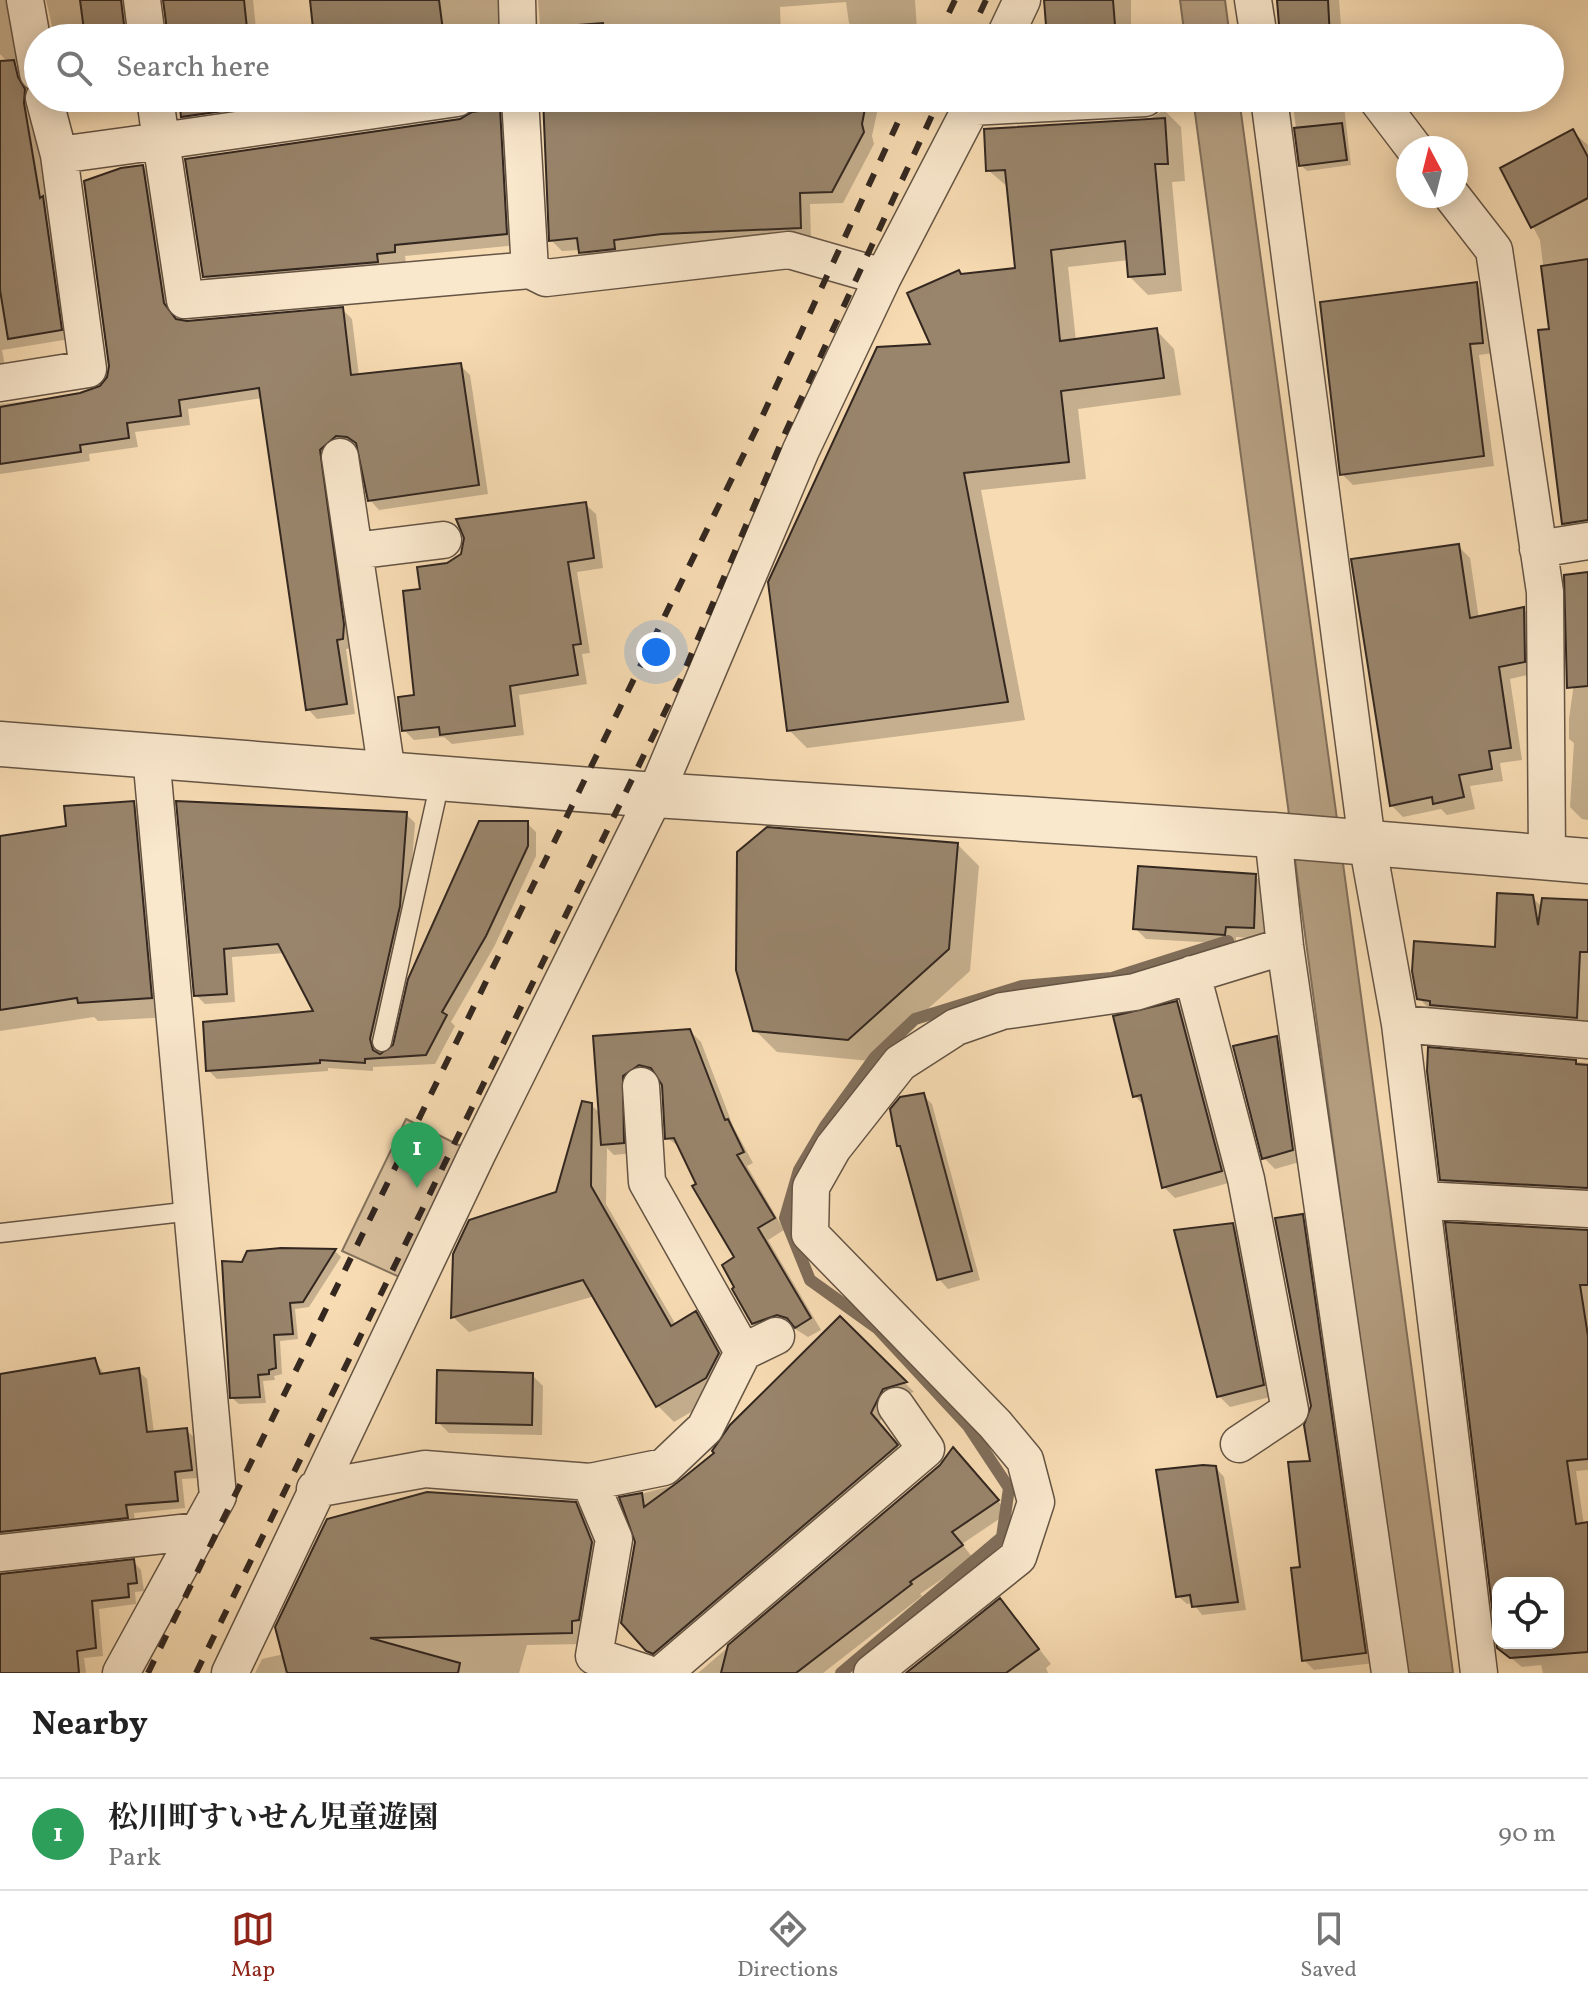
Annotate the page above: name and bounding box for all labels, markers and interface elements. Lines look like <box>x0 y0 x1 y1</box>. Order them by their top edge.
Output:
search box <box>24 24 1564 112</box>
icon: search <box>52 46 96 90</box>
text: Search here <box>116 47 270 89</box>
north arrow <box>1396 136 1468 208</box>
your location <box>636 632 676 672</box>
pin: 1 <box>391 1122 443 1188</box>
map controls <box>1492 1577 1564 1649</box>
button: locate <box>1492 1577 1564 1649</box>
text: Nearby <box>32 1702 148 1749</box>
text: 松川町すいせん児童遊園 <box>108 1798 438 1840</box>
text: 1 <box>53 1816 63 1852</box>
text: 90 m <box>1498 1816 1556 1852</box>
text: Park <box>108 1840 161 1876</box>
tab: Map <box>231 1907 275 1986</box>
tab: Directions <box>737 1907 838 1986</box>
tab: Saved <box>1300 1907 1357 1986</box>

